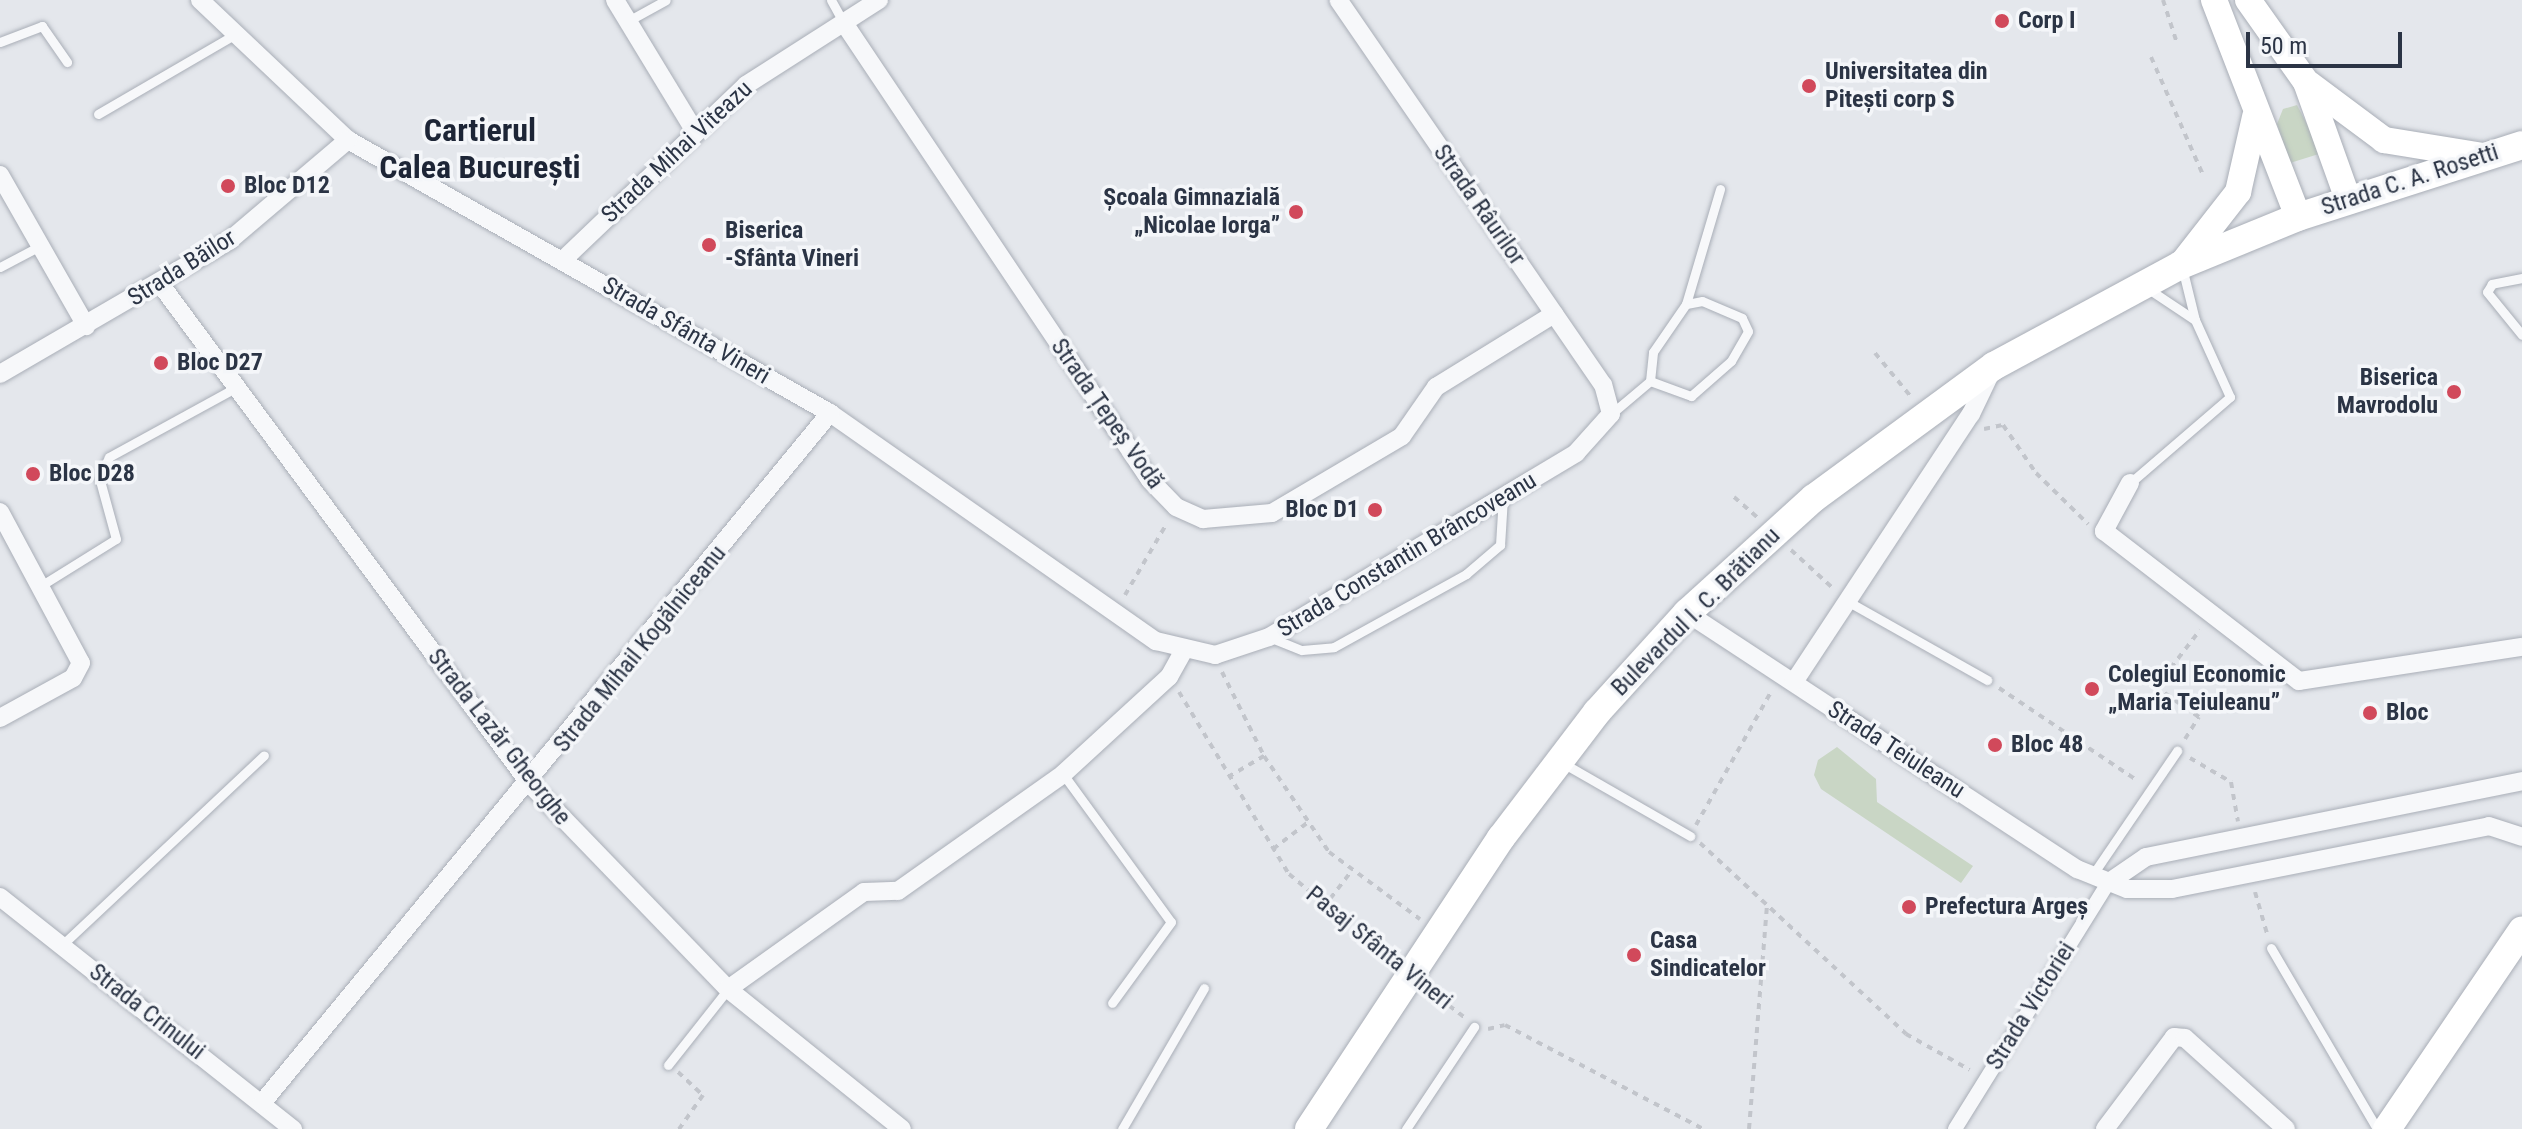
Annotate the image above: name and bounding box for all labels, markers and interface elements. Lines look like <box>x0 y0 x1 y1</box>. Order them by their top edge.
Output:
place label: Corp I <box>2018 7 2075 35</box>
marker: Corp I <box>1993 12 2011 30</box>
scale bar <box>2250 16 2406 66</box>
text: 50 m <box>2260 32 2307 60</box>
place label: Universitatea din Pitești corp S <box>1825 58 1988 114</box>
street label: Strada Mihai Viteazu <box>596 75 758 229</box>
marker: Universitatea din Pitești corp S <box>1800 77 1818 95</box>
district label: Cartierul Calea București <box>379 112 581 187</box>
street label: Strada C. A. Rosetti <box>2318 138 2502 222</box>
street label: Strada Râurilor <box>1427 139 1531 271</box>
place label: Bloc D12 <box>244 172 330 200</box>
marker: Bloc D12 <box>219 177 237 195</box>
place label: Școala Gimnazială „Nicolae Iorga” <box>1103 184 1280 240</box>
marker: Școala Gimnazială „Nicolae Iorga” <box>1287 203 1305 221</box>
place label: Biserica -Sfânta Vineri <box>725 217 859 273</box>
street label: Strada Băilor <box>123 224 241 312</box>
marker: Biserica -Sfânta Vineri <box>700 236 718 254</box>
street label: Strada Sfânta Vineri <box>597 271 775 391</box>
street label: Strada Țepeș Vodă <box>1044 333 1170 495</box>
place label: Bloc D27 <box>177 349 263 377</box>
marker: Bloc D27 <box>152 354 170 372</box>
place label: Biserica Mavrodolu <box>2337 364 2438 420</box>
marker: Biserica Mavrodolu <box>2445 383 2463 401</box>
place label: Bloc D28 <box>49 460 135 488</box>
marker: Bloc D28 <box>24 465 42 483</box>
street label: Strada Constantin Brâncoveanu <box>1272 466 1542 644</box>
place label: Bloc D1 <box>1285 496 1359 524</box>
marker: Bloc D1 <box>1366 501 1384 519</box>
street label: Bulevardul I. C. Brătianu <box>1606 522 1786 702</box>
street label: Strada Mihail Kogălniceanu <box>548 540 732 758</box>
street label: Strada Lazăr Gheorghe <box>421 643 577 831</box>
place label: Colegiul Economic „Maria Teiuleanu” <box>2108 661 2286 717</box>
marker: Colegiul Economic „Maria Teiuleanu” <box>2083 680 2101 698</box>
street label: Strada Teiuleanu <box>1822 695 1970 805</box>
place label: Bloc <box>2386 699 2428 727</box>
marker: Bloc <box>2361 704 2379 722</box>
place label: Bloc 48 <box>2011 731 2083 759</box>
marker: Bloc 48 <box>1986 736 2004 754</box>
street label: Pasaj Sfânta Vineri <box>1300 880 1458 1016</box>
place label: Prefectura Argeș <box>1925 893 2088 921</box>
marker: Prefectura Argeș <box>1900 898 1918 916</box>
place label: Casa Sindicatelor <box>1650 927 1766 983</box>
street label: Strada Victoriei <box>1980 937 2082 1075</box>
marker: Casa Sindicatelor <box>1625 946 1643 964</box>
street label: Strada Crinului <box>83 958 211 1066</box>

